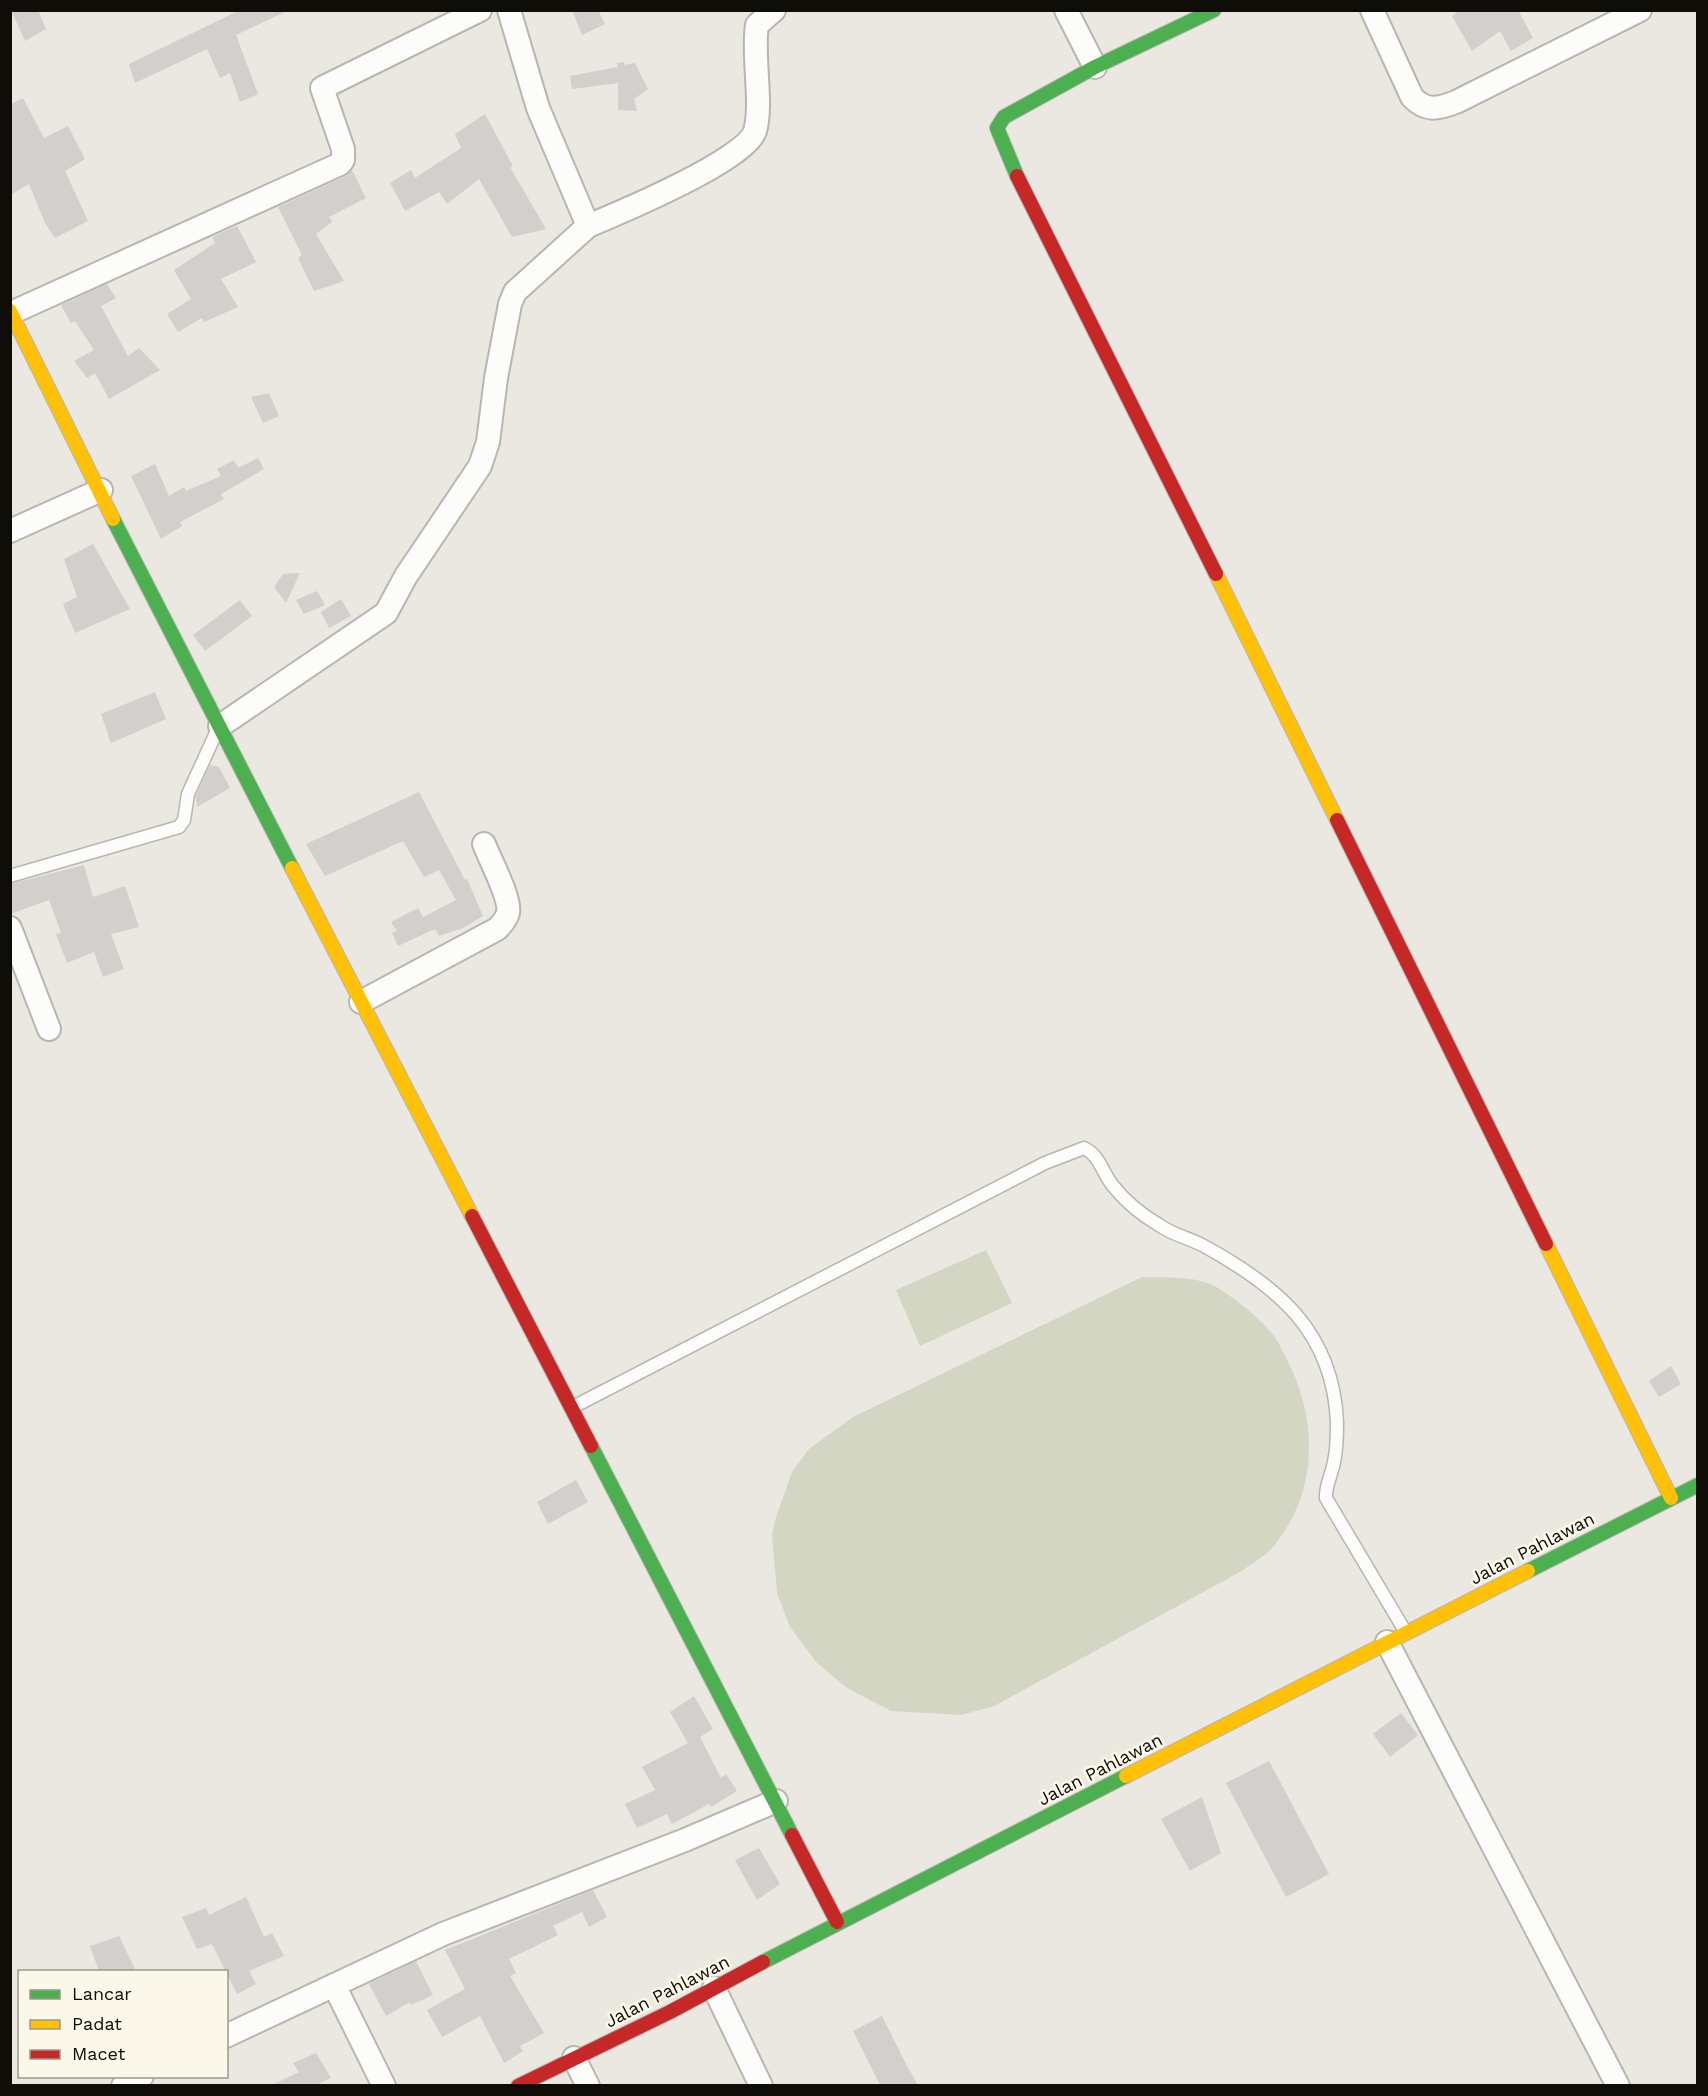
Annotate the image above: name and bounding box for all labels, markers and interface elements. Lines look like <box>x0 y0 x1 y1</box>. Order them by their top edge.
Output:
street label: Jalan Pahlawan <box>1466 1508 1598 1588</box>
street label: Jalan Pahlawan <box>1034 1729 1166 1809</box>
street label: Jalan Pahlawan <box>601 1951 733 2031</box>
legend <box>18 1970 228 2078</box>
text: Lancar <box>72 1983 132 2004</box>
text: Padat <box>72 2013 122 2034</box>
text: Macet <box>72 2043 126 2064</box>

